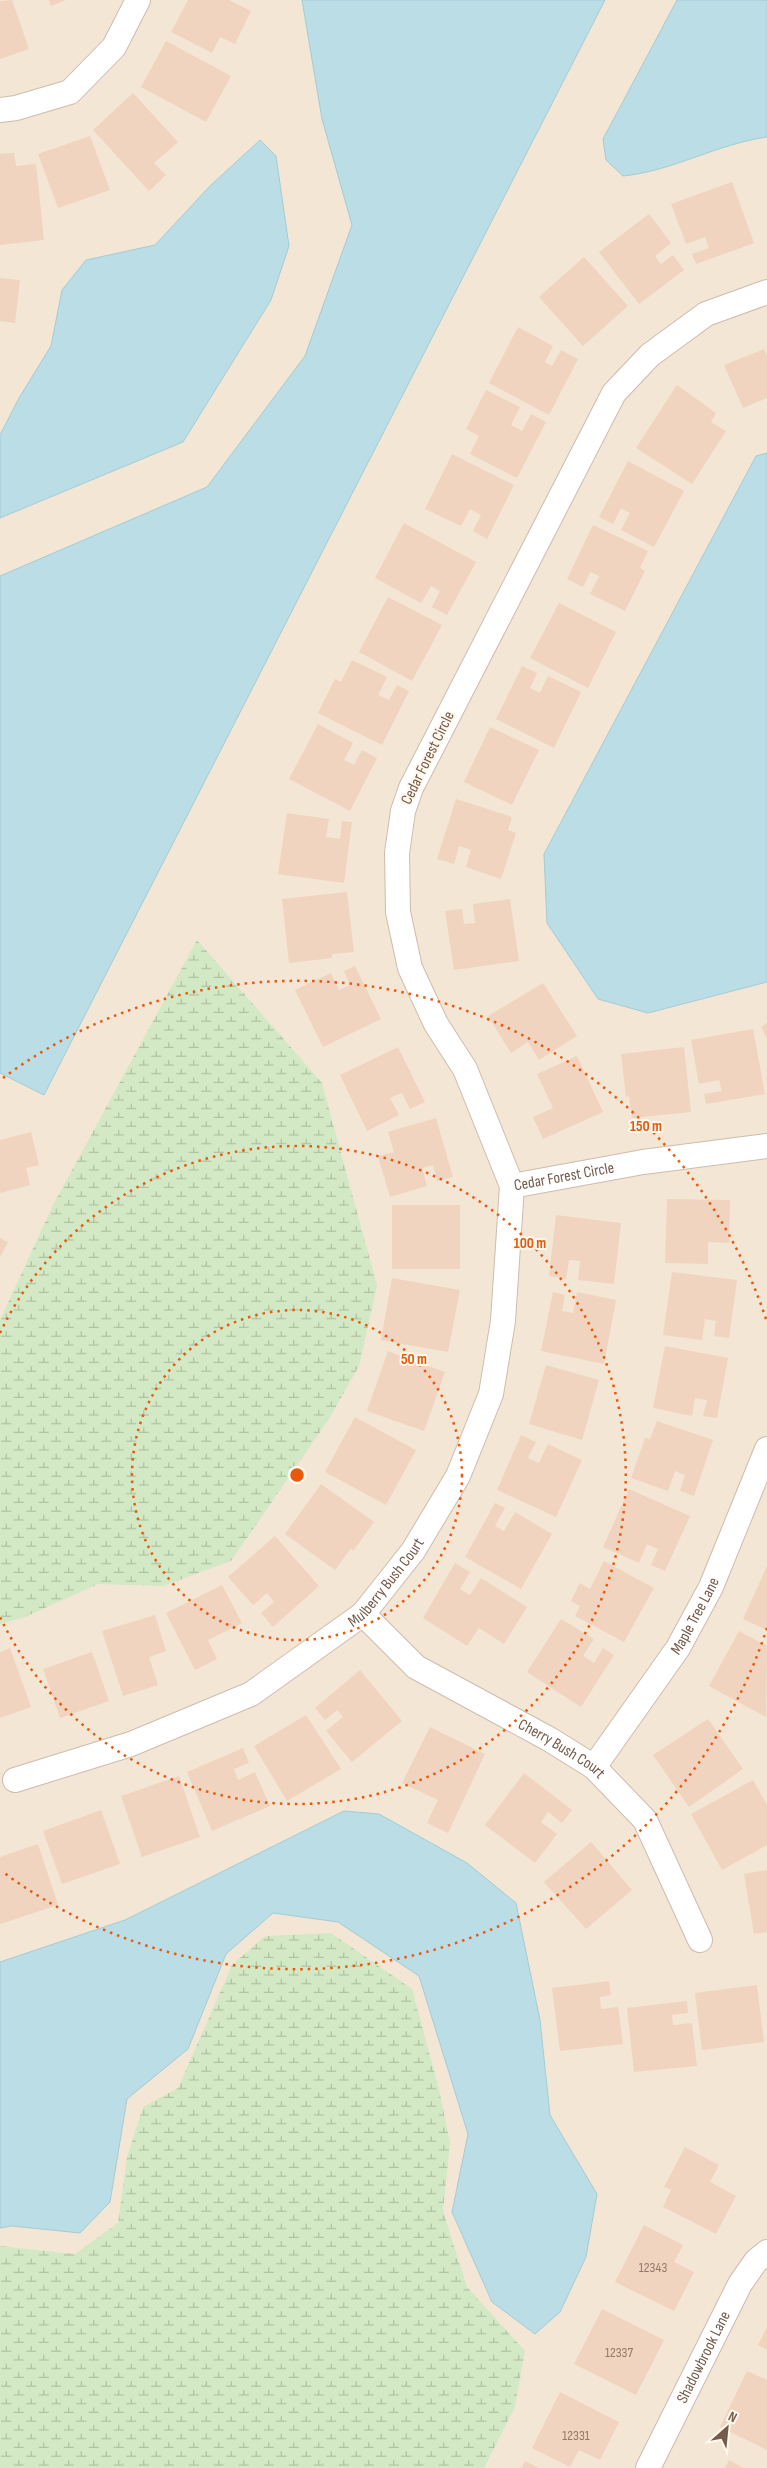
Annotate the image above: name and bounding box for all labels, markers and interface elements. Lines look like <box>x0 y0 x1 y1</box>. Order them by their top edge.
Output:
street label: Cedar Forest Circle <box>397 708 459 808</box>
text: 150 m <box>630 1117 662 1136</box>
street label: Cedar Forest Circle <box>512 1158 616 1195</box>
text: 100 m <box>514 1234 546 1253</box>
text: 50 m <box>401 1350 427 1369</box>
centre of rings <box>288 1466 306 1484</box>
street label: Mulberry Bush Court <box>344 1534 428 1631</box>
street label: Maple Tree Lane <box>667 1575 723 1658</box>
street label: Cherry Bush Court <box>515 1715 609 1782</box>
house number: 12343 <box>639 2259 667 2276</box>
street label: Shadowbrook Lane <box>672 2308 734 2406</box>
house number: 12337 <box>605 2344 633 2361</box>
north arrow <box>702 2403 752 2453</box>
text: N <box>725 2408 740 2426</box>
house number: 12331 <box>562 2427 590 2444</box>

